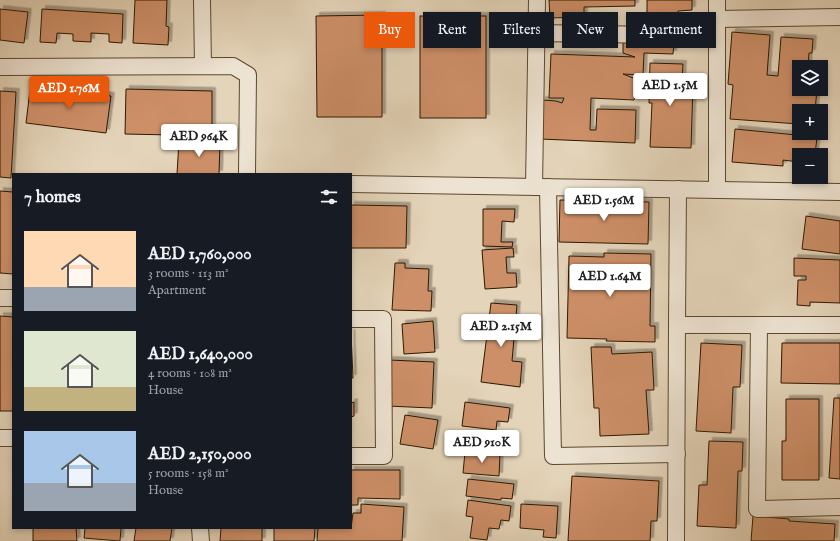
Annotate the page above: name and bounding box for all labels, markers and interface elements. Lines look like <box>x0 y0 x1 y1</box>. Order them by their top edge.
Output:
chip: Buy <box>364 12 415 48</box>
chip: Rent <box>423 12 481 48</box>
chip: Filters <box>489 12 554 48</box>
chip: New <box>562 12 618 48</box>
chip: Apartment <box>626 12 716 48</box>
map controls <box>792 60 828 184</box>
button: layers <box>792 60 828 96</box>
pin: AED 1.5M <box>629 73 711 107</box>
pin: AED 1.76M <box>23 76 115 110</box>
text: AED 1.5M <box>642 77 698 94</box>
text: AED 1.76M <box>38 80 100 97</box>
button: + <box>792 104 828 140</box>
pin: AED 964K <box>158 124 240 158</box>
text: AED 964K <box>170 128 228 145</box>
button: − <box>792 148 828 184</box>
icon: filters <box>318 186 340 208</box>
text: 7 homes <box>24 187 81 208</box>
pin: AED 1.56M <box>558 188 650 222</box>
text: AED 1.56M <box>573 192 635 209</box>
text: AED 1,760,000 <box>148 244 252 265</box>
icon: home <box>56 247 104 295</box>
pin: AED 1.64M <box>564 264 656 298</box>
text: 3 rooms · 113 m² <box>148 265 229 282</box>
text: AED 1.64M <box>579 268 641 285</box>
text: Apartment <box>148 282 206 299</box>
pin: AED 2.15M <box>455 314 547 348</box>
text: AED 2.15M <box>470 318 532 335</box>
text: AED 1,640,000 <box>148 344 253 365</box>
icon: home <box>56 347 104 395</box>
text: 4 rooms · 108 m² <box>148 365 232 382</box>
text: House <box>148 382 183 399</box>
pin: AED 910K <box>441 430 523 464</box>
text: AED 910K <box>453 434 511 451</box>
text: AED 2,150,000 <box>148 444 251 465</box>
icon: home <box>56 447 104 495</box>
text: 5 rooms · 158 m² <box>148 465 229 482</box>
text: House <box>148 482 183 499</box>

